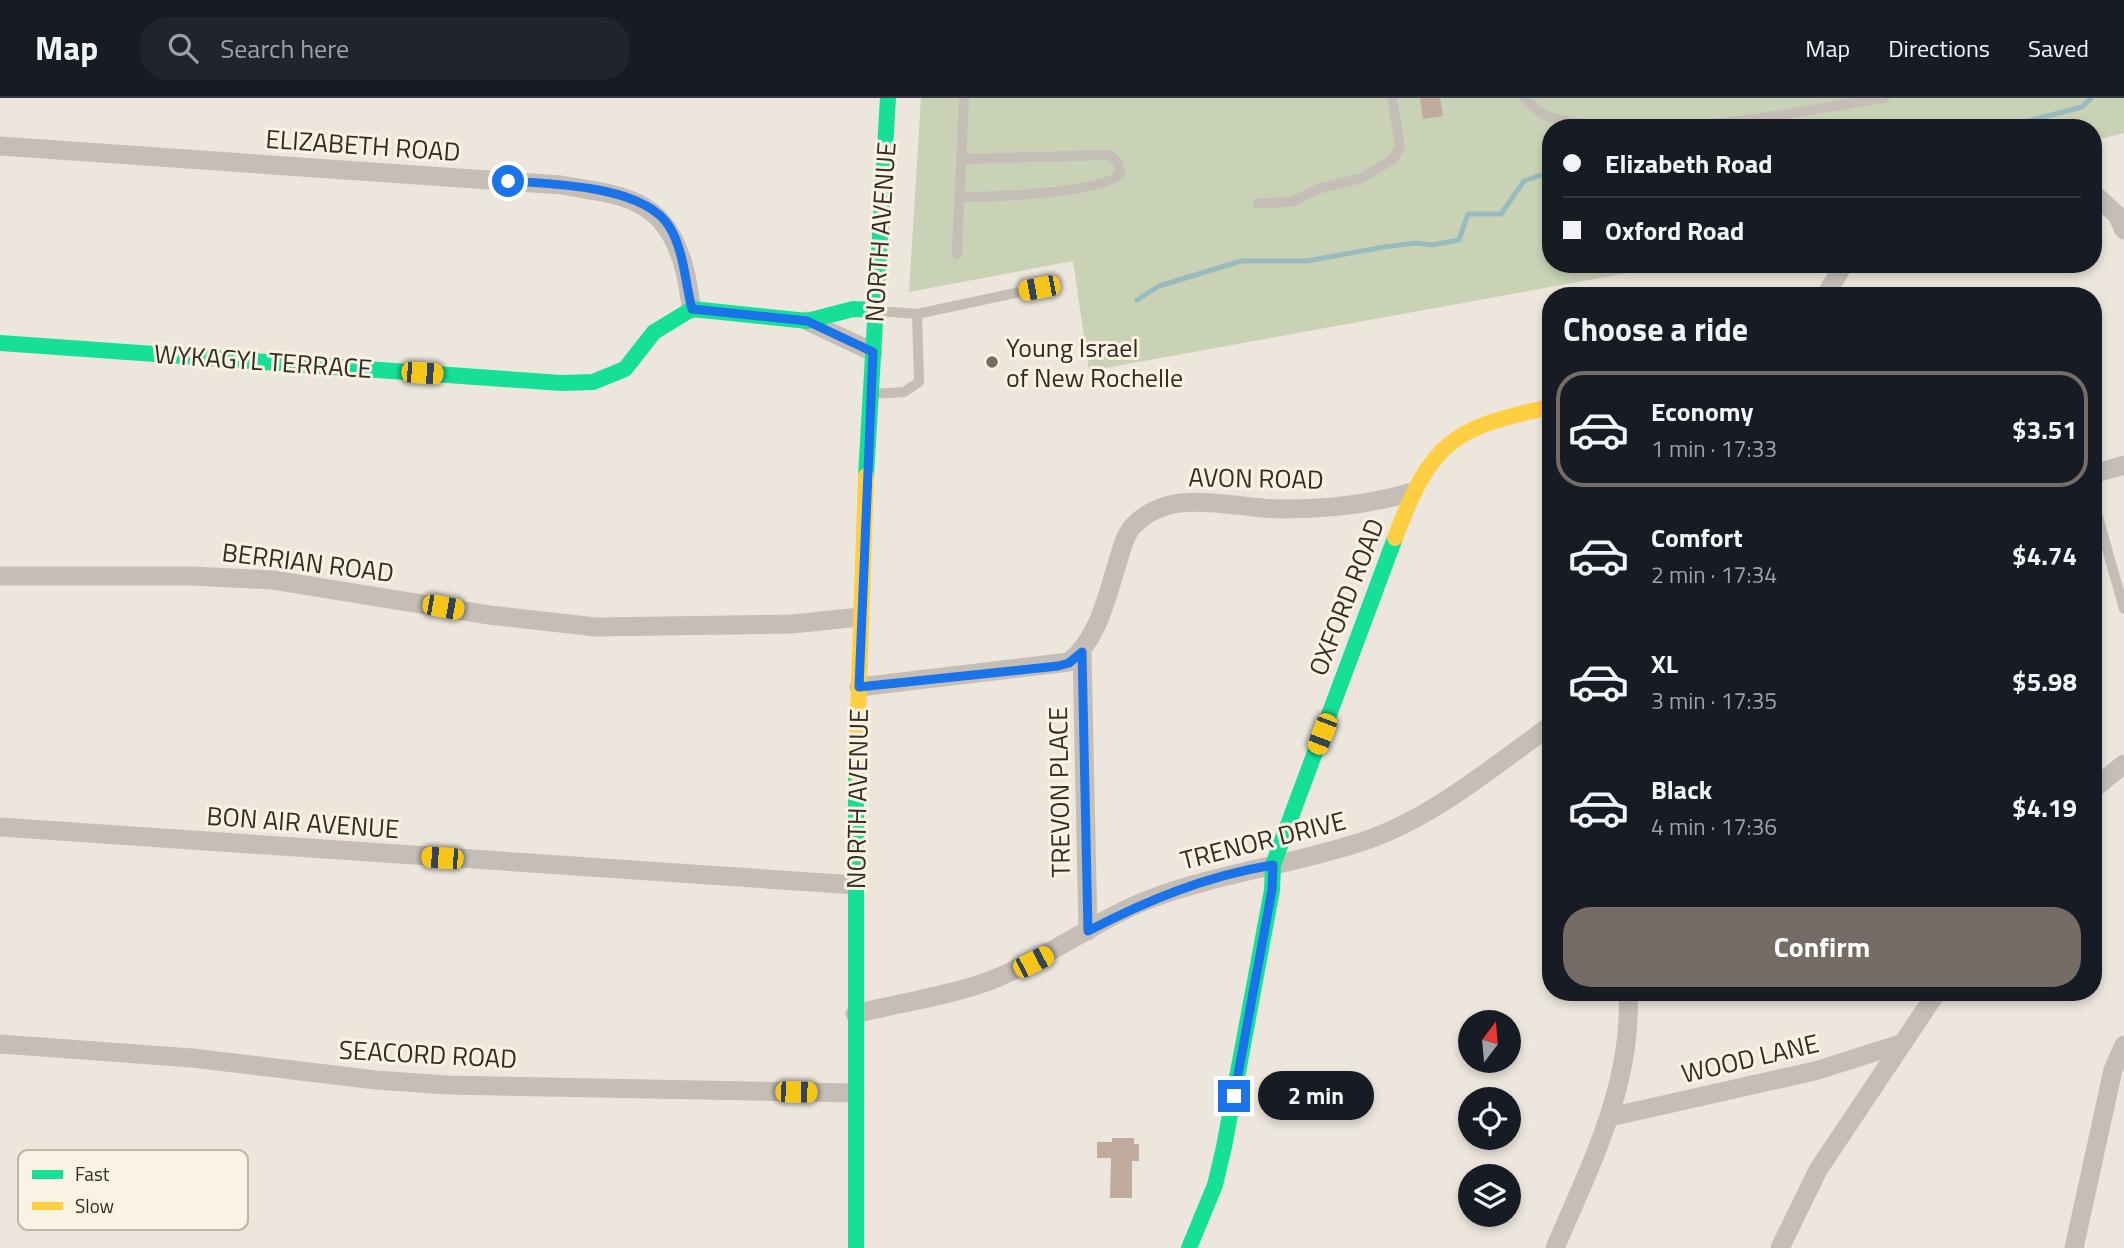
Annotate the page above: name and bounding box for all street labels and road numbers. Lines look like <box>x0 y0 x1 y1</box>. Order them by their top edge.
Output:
street label: ELIZABETH ROAD <box>264 119 462 171</box>
street label: NORTH AVENUE <box>854 141 906 323</box>
street label: WYKAGYL TERRACE <box>153 334 373 388</box>
street label: AVON ROAD <box>1188 457 1324 499</box>
street label: OXFORD ROAD <box>1298 513 1394 681</box>
street label: BERRIAN ROAD <box>220 532 396 592</box>
street label: TREVON PLACE <box>1038 706 1080 878</box>
street label: NORTH AVENUE <box>836 708 878 890</box>
street label: BON AIR AVENUE <box>205 796 401 848</box>
street label: TRENOR DRIVE <box>1176 801 1350 879</box>
street label: WOOD LANE <box>1678 1023 1822 1093</box>
street label: SEACORD ROAD <box>338 1030 518 1078</box>

